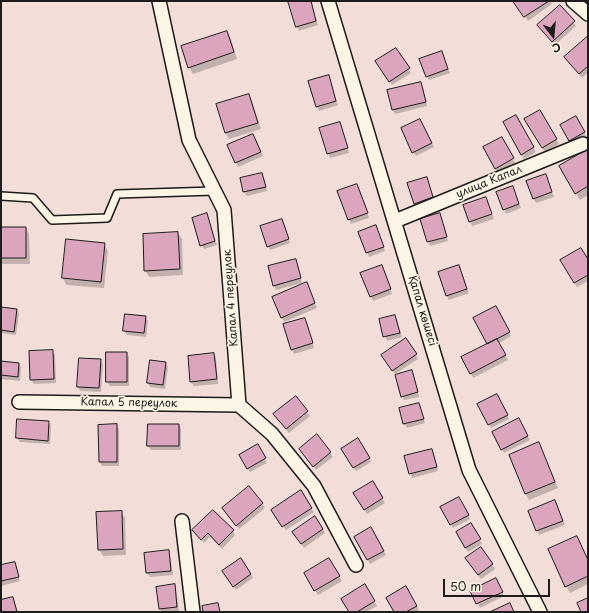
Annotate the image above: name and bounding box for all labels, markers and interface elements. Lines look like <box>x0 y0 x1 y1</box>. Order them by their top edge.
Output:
north arrow <box>533 16 573 56</box>
text: С <box>550 39 563 57</box>
street label: улица Капал <box>454 163 524 201</box>
street label: Капал 4 переулок <box>221 249 241 347</box>
street label: Қапал көшесі <box>405 274 439 348</box>
street label: Капал 5 переулок <box>80 396 178 410</box>
scale bar <box>445 571 552 597</box>
text: 50 m <box>450 577 481 595</box>

